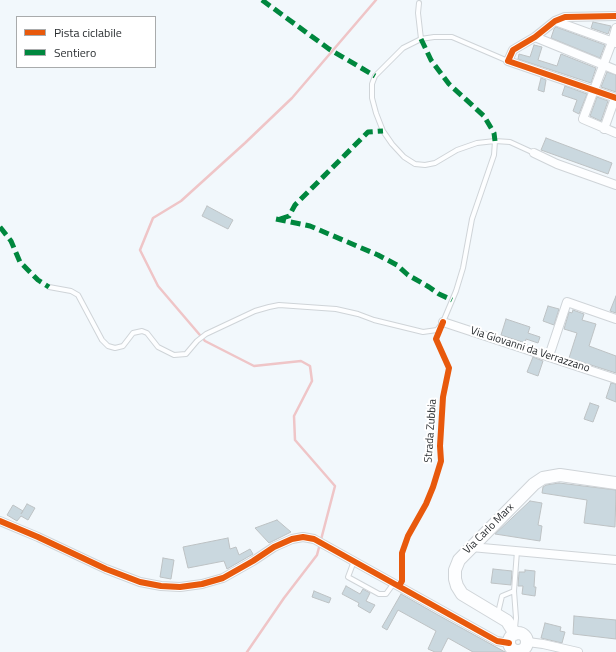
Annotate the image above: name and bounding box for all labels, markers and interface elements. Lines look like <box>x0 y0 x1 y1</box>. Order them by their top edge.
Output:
legend <box>16 16 156 68</box>
text: Pista ciclabile <box>54 23 122 42</box>
text: Sentiero <box>54 43 96 62</box>
street label: Via Giovanni da Verrazzano <box>469 324 591 376</box>
street label: Strada Zubbia <box>422 399 440 463</box>
street label: Via Carlo Marx <box>461 501 517 557</box>

